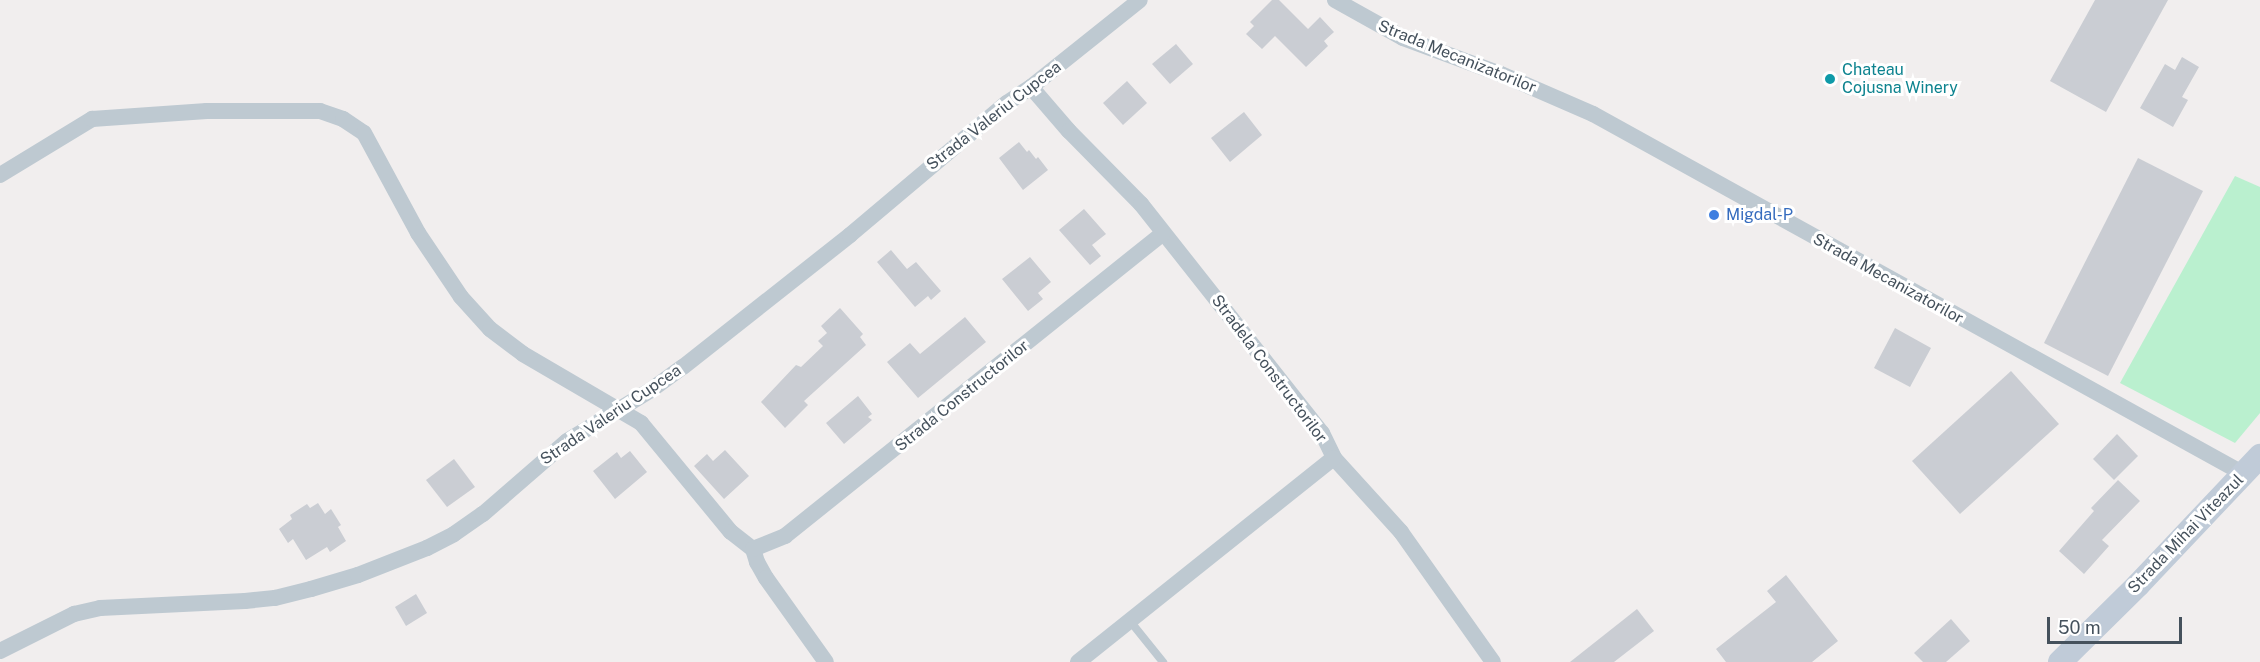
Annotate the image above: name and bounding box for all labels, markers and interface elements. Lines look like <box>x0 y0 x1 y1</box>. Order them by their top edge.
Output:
street label: Strada Mecanizatorilor <box>1375 16 1539 98</box>
street label: Strada Valeriu Cupcea <box>923 57 1065 175</box>
place label: Chateau Cojusna Winery <box>1842 60 1958 98</box>
marker: Chateau Cojusna Winery <box>1823 72 1837 86</box>
place label: Migdal-P <box>1726 205 1793 225</box>
marker: Migdal-P <box>1707 208 1721 222</box>
street label: Strada Mecanizatorilor <box>1809 230 1967 328</box>
street label: Stradela Constructorilor <box>1207 291 1331 447</box>
street label: Strada Constructorilor <box>891 336 1033 456</box>
street label: Strada Valeriu Cupcea <box>537 361 685 469</box>
street label: Strada Mihai Viteazul <box>2124 470 2248 598</box>
scale bar <box>2050 605 2185 643</box>
text: 50 m <box>2058 617 2101 638</box>

